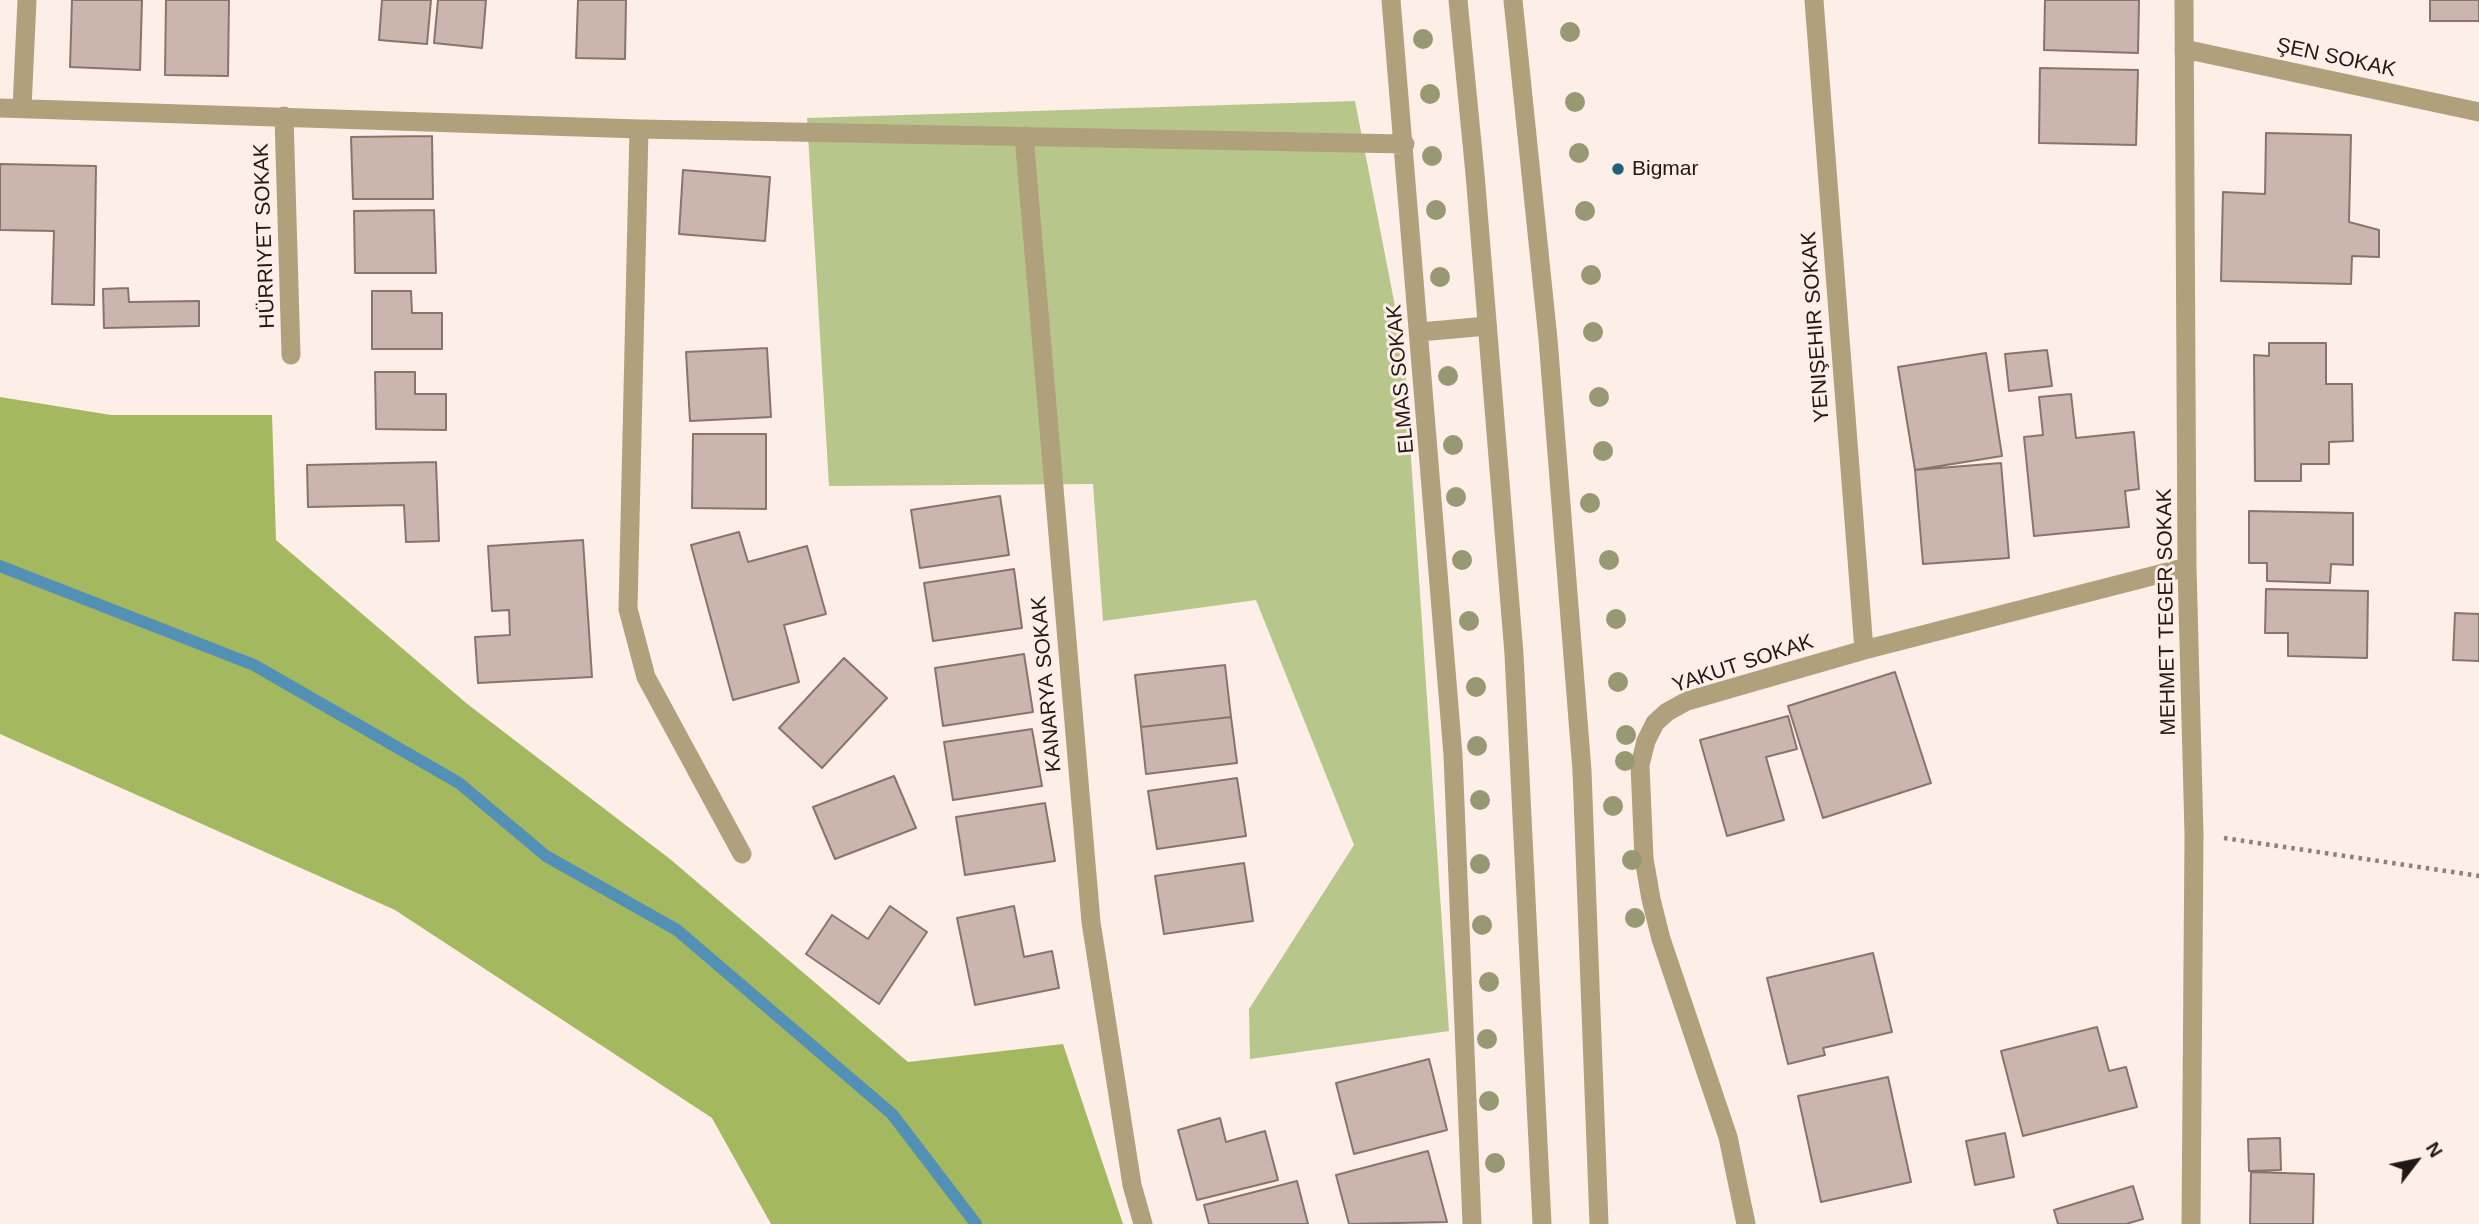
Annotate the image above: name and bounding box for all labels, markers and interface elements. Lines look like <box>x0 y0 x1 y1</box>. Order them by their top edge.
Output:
street label: ŞEN SOKAK <box>2274 33 2398 83</box>
street label: HÜRRIYET SOKAK <box>249 143 281 329</box>
place label: Bigmar <box>1632 156 1699 182</box>
marker: Bigmar <box>1610 161 1626 177</box>
street label: YENIŞEHIR SOKAK <box>1797 231 1835 423</box>
street label: ELMAS SOKAK <box>1382 303 1420 455</box>
street label: MEHMET TEGER SOKAK <box>2152 488 2182 736</box>
street label: KANARYA SOKAK <box>1027 595 1067 773</box>
street label: YAKUT SOKAK <box>1669 629 1817 699</box>
north arrow <box>2381 1126 2451 1196</box>
text: N <box>2422 1138 2447 1161</box>

